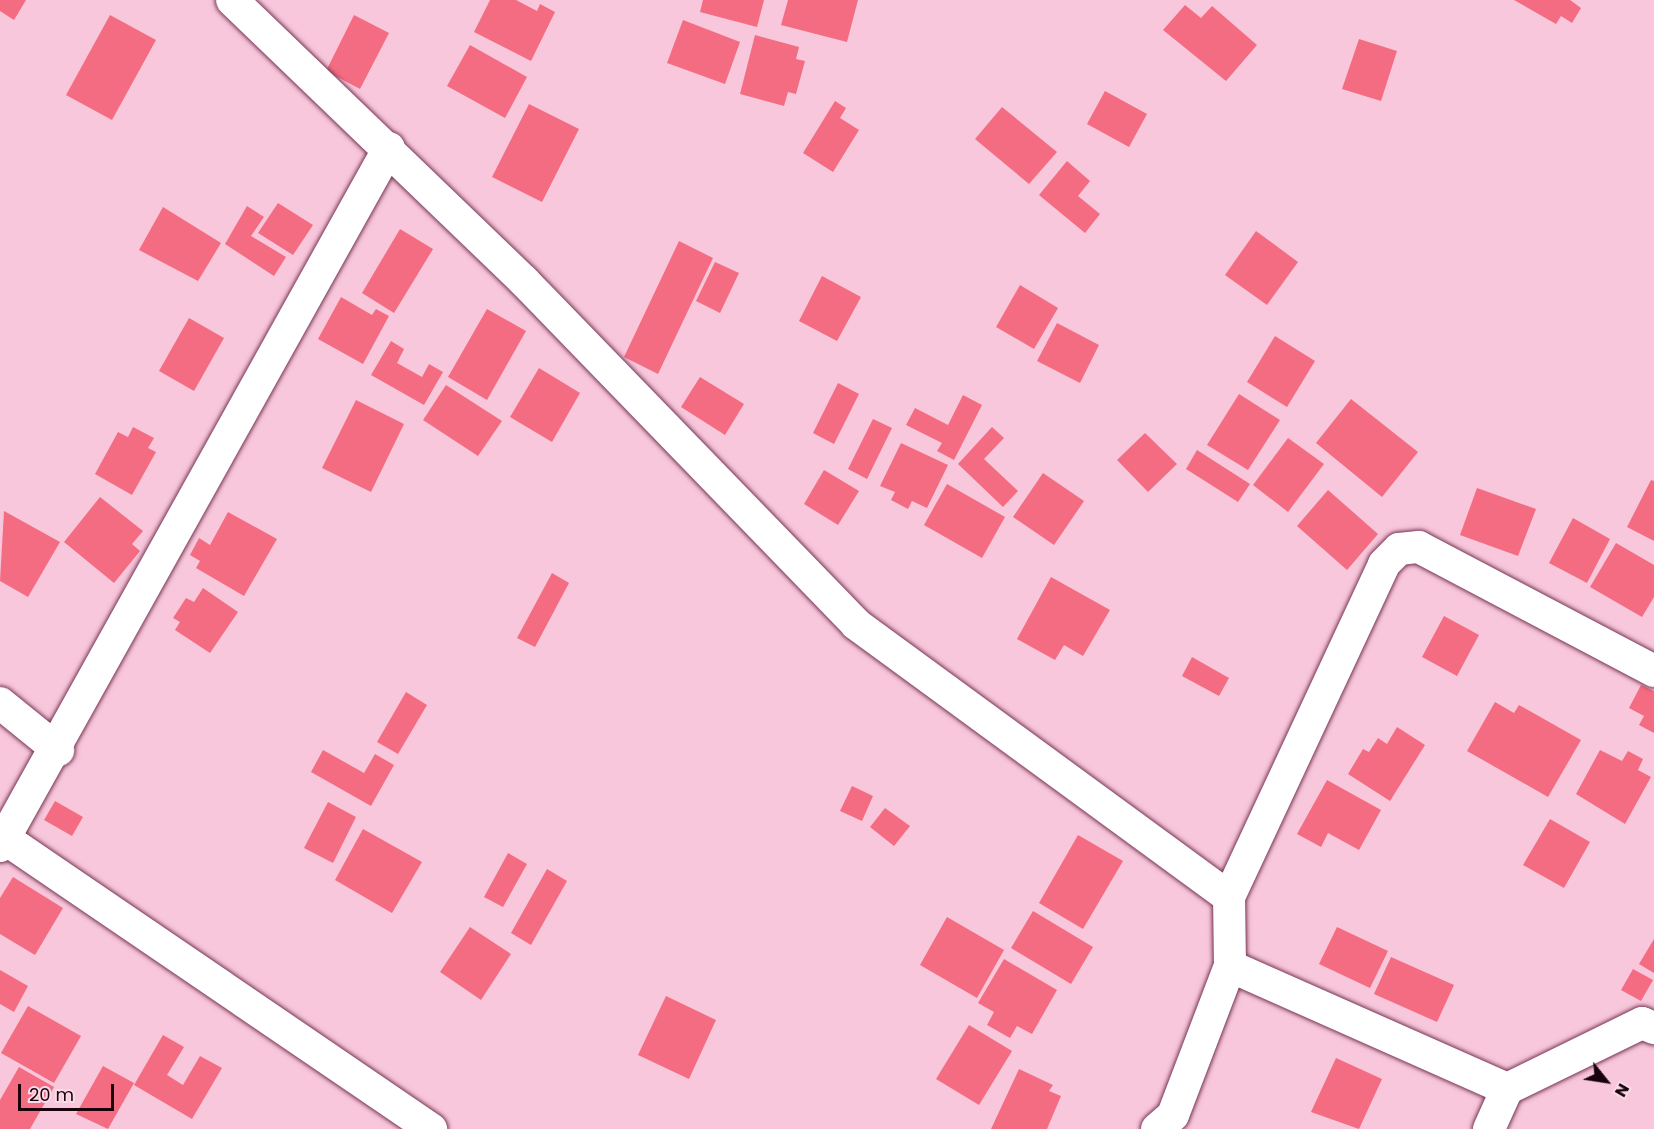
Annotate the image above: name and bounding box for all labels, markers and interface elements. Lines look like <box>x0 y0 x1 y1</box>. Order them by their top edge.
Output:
north arrow <box>1576 1051 1636 1111</box>
scale bar <box>21 1072 117 1110</box>
text: N <box>1609 1079 1635 1101</box>
text: 20 m <box>29 1082 74 1107</box>

